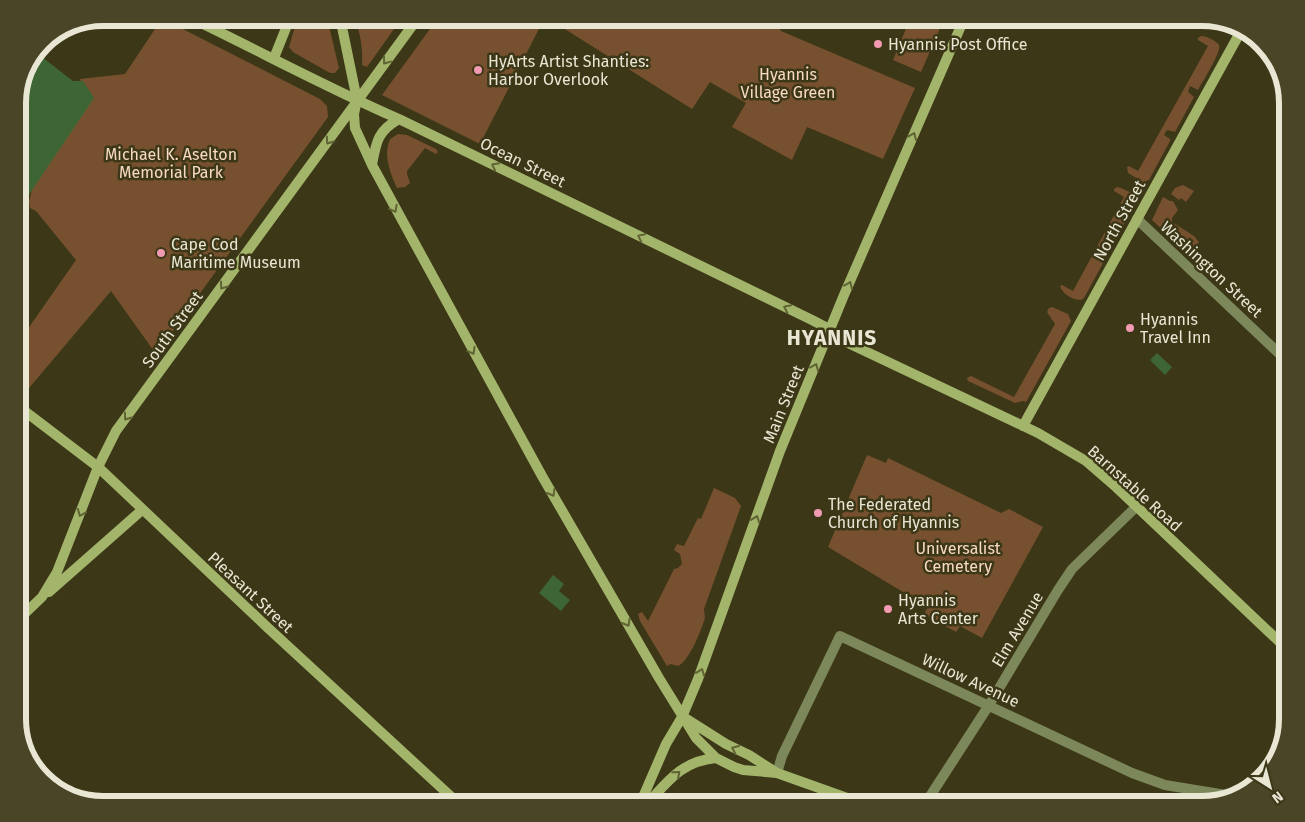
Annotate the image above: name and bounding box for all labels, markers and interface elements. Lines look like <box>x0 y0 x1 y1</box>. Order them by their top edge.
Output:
place label: Hyannis Post Office <box>888 35 1028 54</box>
marker: Hyannis Post Office <box>872 38 884 50</box>
place label: HyArts Artist Shanties: Harbor Overlook <box>488 52 649 89</box>
one-way arrow <box>383 55 392 65</box>
marker: HyArts Artist Shanties: Harbor Overlook <box>472 64 484 76</box>
park label: Hyannis Village Green <box>741 65 835 102</box>
one-way arrow <box>907 132 918 141</box>
street label: Ocean Street <box>477 134 569 191</box>
one-way arrow <box>326 135 335 144</box>
park label: Michael K. Aselton Memorial Park <box>105 145 237 182</box>
one-way arrow <box>491 162 500 172</box>
street label: North Street <box>1089 176 1149 264</box>
one-way arrow <box>388 203 398 212</box>
street label: Washington Street <box>1157 217 1267 322</box>
one-way arrow <box>637 233 646 243</box>
place label: Cape Cod Maritime Museum <box>171 235 301 272</box>
marker: Cape Cod Maritime Museum <box>155 247 167 259</box>
one-way arrow <box>220 280 228 289</box>
one-way arrow <box>842 281 853 290</box>
street label: South Street <box>138 287 207 371</box>
one-way arrow <box>784 304 793 314</box>
place label: Hyannis Travel Inn <box>1140 310 1211 347</box>
marker: Hyannis Travel Inn <box>1124 322 1136 334</box>
district label: HYANNIS <box>787 325 877 351</box>
one-way arrow <box>466 346 476 355</box>
street label: Main Street <box>759 362 808 446</box>
one-way arrow <box>808 363 819 372</box>
one-way arrow <box>124 411 132 420</box>
street label: Barnstable Road <box>1084 441 1186 536</box>
one-way arrow <box>545 487 555 496</box>
place label: The Federated Church of Hyannis <box>828 495 959 532</box>
marker: The Federated Church of Hyannis <box>812 507 824 519</box>
one-way arrow <box>76 508 86 516</box>
one-way arrow <box>750 515 760 523</box>
park label: Universalist Cemetery <box>915 539 1001 576</box>
street label: Pleasant Street <box>204 548 297 637</box>
street label: Elm Avenue <box>988 588 1047 670</box>
place label: Hyannis Arts Center <box>898 591 979 628</box>
marker: Hyannis Arts Center <box>882 603 894 615</box>
one-way arrow <box>621 618 631 627</box>
street label: Willow Avenue <box>919 650 1022 711</box>
one-way arrow <box>695 668 705 676</box>
one-way arrow <box>731 744 740 755</box>
north arrow <box>1245 762 1295 812</box>
one-way arrow <box>671 770 680 779</box>
text: N <box>1269 788 1286 807</box>

